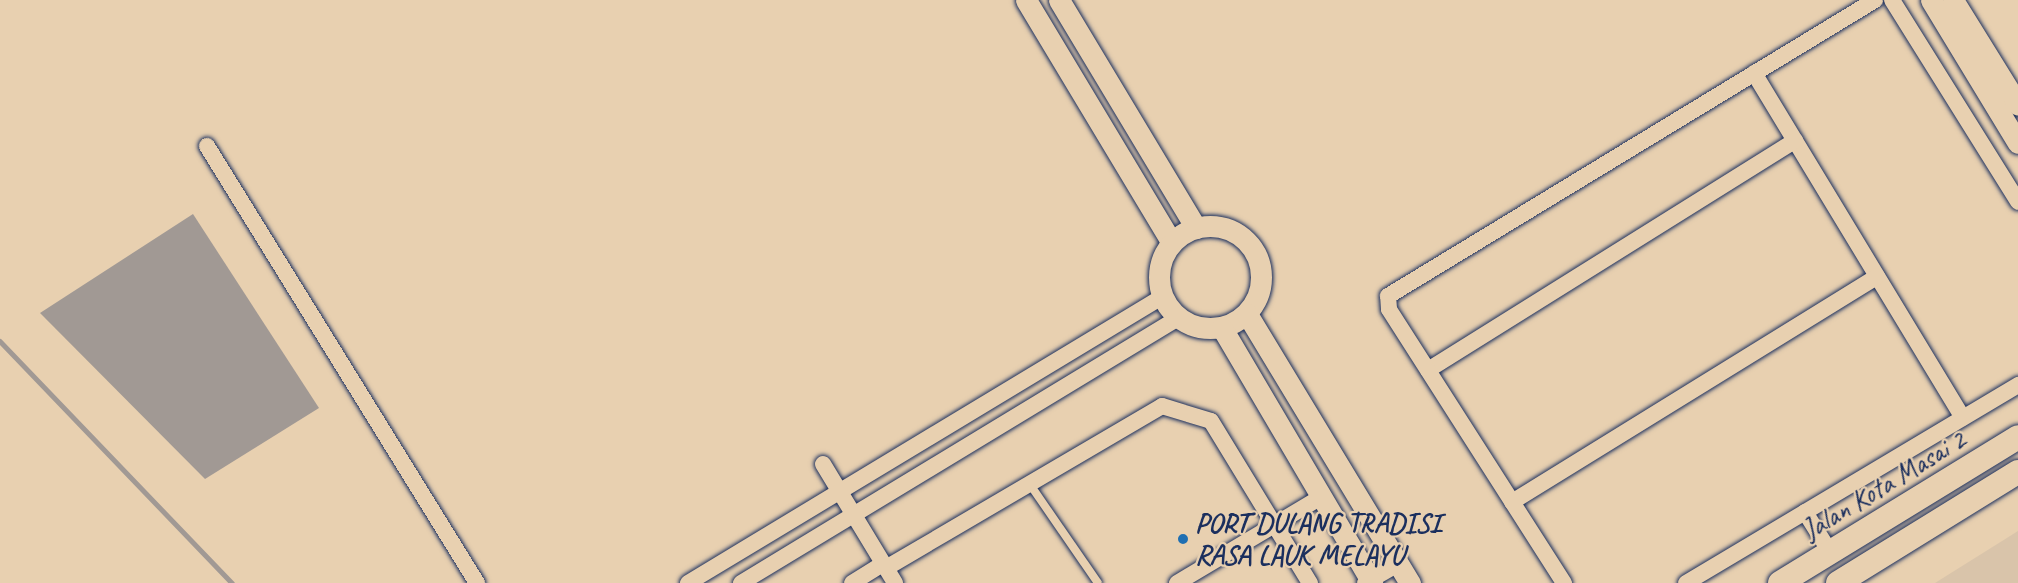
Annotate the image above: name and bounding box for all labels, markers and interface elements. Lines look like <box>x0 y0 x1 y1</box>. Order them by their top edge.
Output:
street label: Jalan Kota Masai 2 <box>1797 423 1971 547</box>
place label: PORT DULANG TRADISI RASA LAUK MELAYU <box>1195 506 1442 572</box>
marker: PORT DULANG TRADISI RASA LAUK MELAYU <box>1176 532 1190 546</box>

